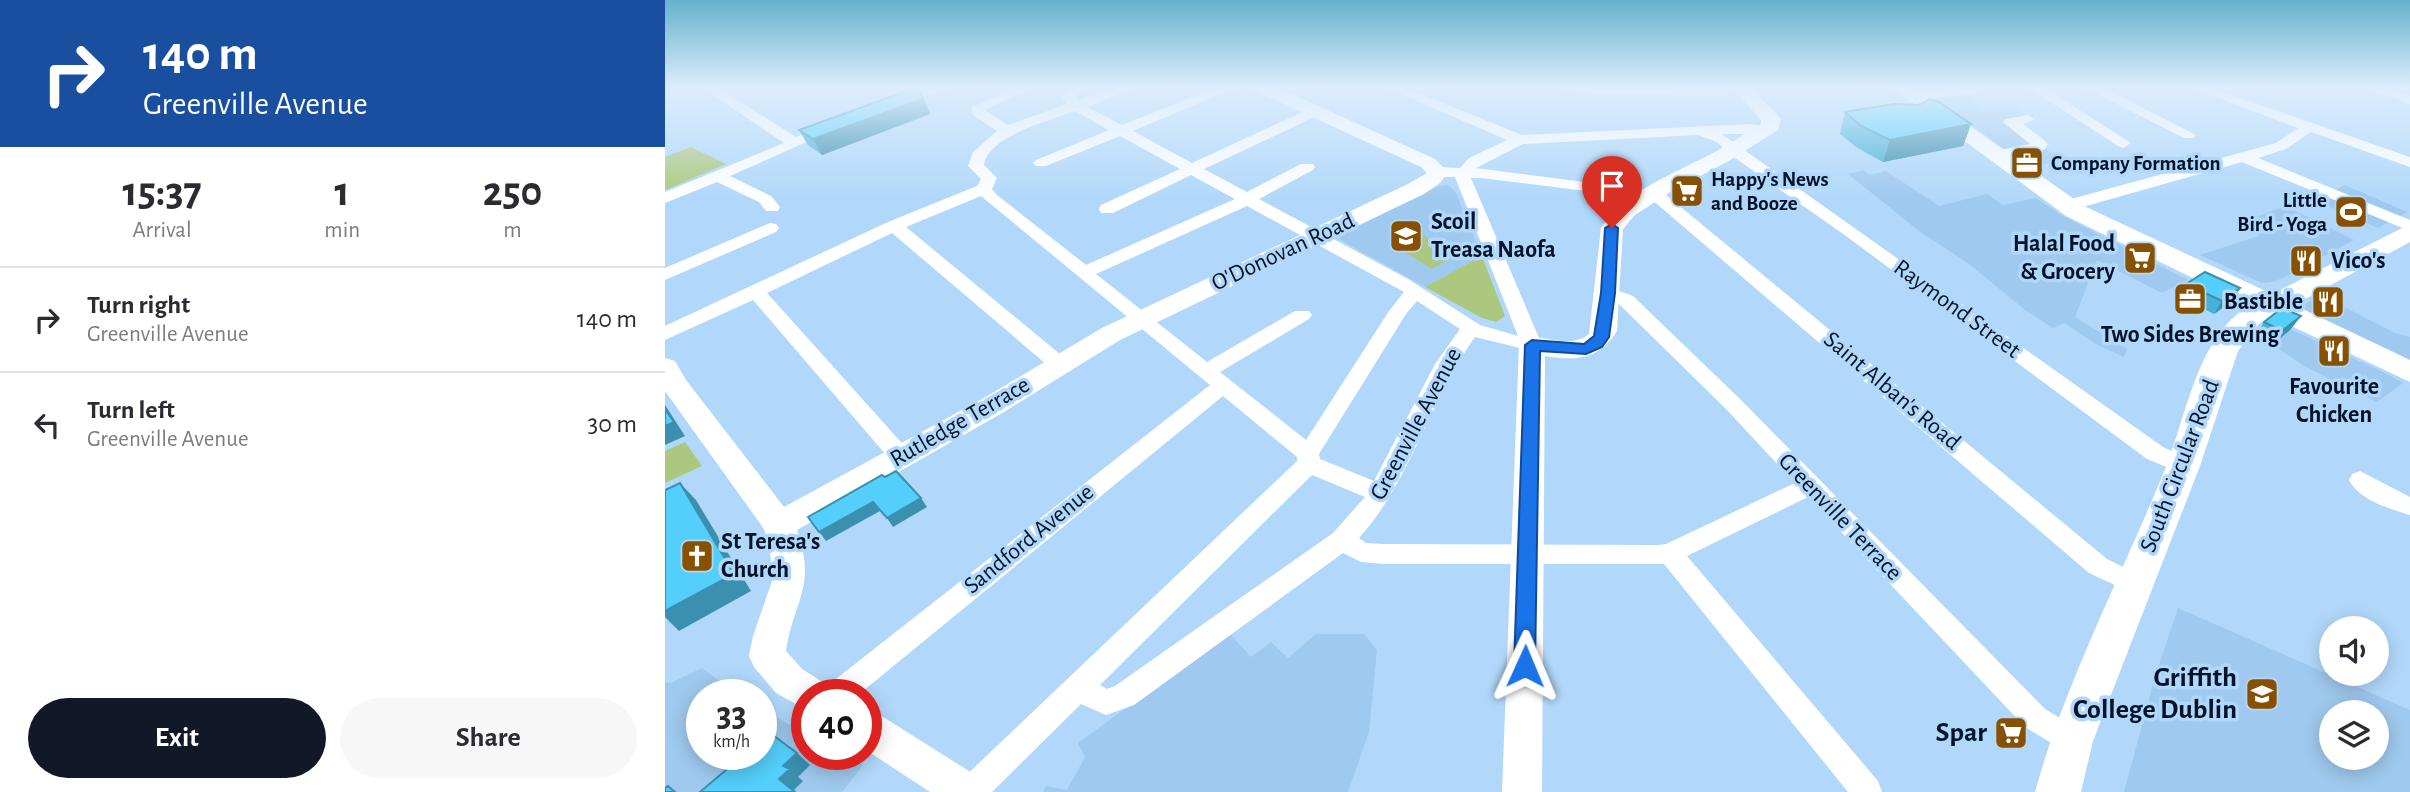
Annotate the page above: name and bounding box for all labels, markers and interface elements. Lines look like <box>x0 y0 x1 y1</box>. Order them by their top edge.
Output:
icon: right <box>28 28 119 119</box>
text: 140 m <box>143 30 258 79</box>
text: Greenville Avenue <box>143 88 368 120</box>
office icon: Company Formation <box>2008 144 2046 182</box>
place label: Company Formation <box>2051 153 2221 174</box>
pin <box>1582 156 1642 228</box>
icon: arrive <box>1593 167 1631 205</box>
place label: Happy's News and Booze <box>1711 169 1829 214</box>
text: 15:37 <box>123 171 202 213</box>
text: 1 <box>335 171 350 213</box>
text: 250 <box>483 171 542 213</box>
supermarket icon: Happy's News and Booze <box>1668 172 1706 210</box>
place label: Little Bird - Yoga <box>2237 190 2327 235</box>
sports icon: Little Bird - Yoga <box>2332 193 2370 231</box>
street label: O'Donovan Road <box>1208 208 1358 296</box>
place label: Scoil Treasa Naofa <box>1431 210 1556 262</box>
school or university icon: Scoil Treasa Naofa <box>1387 217 1425 255</box>
text: Arrival <box>133 219 192 242</box>
text: min <box>324 219 360 242</box>
text: m <box>503 219 522 242</box>
place label: Halal Food & Grocery <box>2013 232 2115 284</box>
supermarket icon: Halal Food & Grocery <box>2121 239 2159 277</box>
restaurant icon: Vico's <box>2287 242 2325 280</box>
place label: Vico's <box>2331 249 2386 273</box>
street label: Raymond Street <box>1889 255 2025 363</box>
office icon: Two Sides Brewing <box>2171 280 2209 318</box>
restaurant icon: Bastible <box>2309 283 2347 321</box>
place label: Bastible <box>2224 290 2303 314</box>
text: Turn right <box>87 292 190 318</box>
icon: right <box>28 301 66 339</box>
text: 140 m <box>577 306 637 332</box>
text: Greenville Avenue <box>87 323 248 346</box>
place label: Two Sides Brewing <box>2101 323 2280 347</box>
street label: Saint Alban's Road <box>1819 327 1965 455</box>
restaurant icon: Favourite Chicken <box>2315 332 2353 370</box>
street label: Greenville Avenue <box>1366 344 1466 504</box>
street label: Rutledge Terrace <box>886 372 1034 472</box>
place label: Favourite Chicken <box>2289 375 2379 427</box>
street label: South Circular Road <box>2136 376 2224 556</box>
text: Turn left <box>87 397 175 423</box>
icon: left <box>28 406 66 444</box>
text: 30 m <box>587 411 637 437</box>
text: Greenville Avenue <box>87 428 248 451</box>
street label: Greenville Terrace <box>1774 449 1906 585</box>
street label: Sandford Avenue <box>960 480 1098 598</box>
place label: St Teresa's Church <box>721 530 820 582</box>
church icon: St Teresa's Church <box>678 537 716 575</box>
map controls <box>2319 616 2389 770</box>
button: sound <box>2319 616 2389 686</box>
position arrow <box>1488 629 1562 703</box>
place label: Griffith College Dublin <box>2073 664 2237 724</box>
school or university icon: Griffith College Dublin <box>2243 675 2281 713</box>
speed limit sign: 40 <box>791 679 882 770</box>
button: Exit <box>28 698 326 778</box>
button: Share <box>340 698 637 778</box>
text: 33 <box>716 698 747 733</box>
button: layers <box>2319 700 2389 770</box>
supermarket icon: Spar <box>1992 714 2030 752</box>
place label: Spar <box>1936 719 1987 747</box>
text: km/h <box>713 733 750 751</box>

